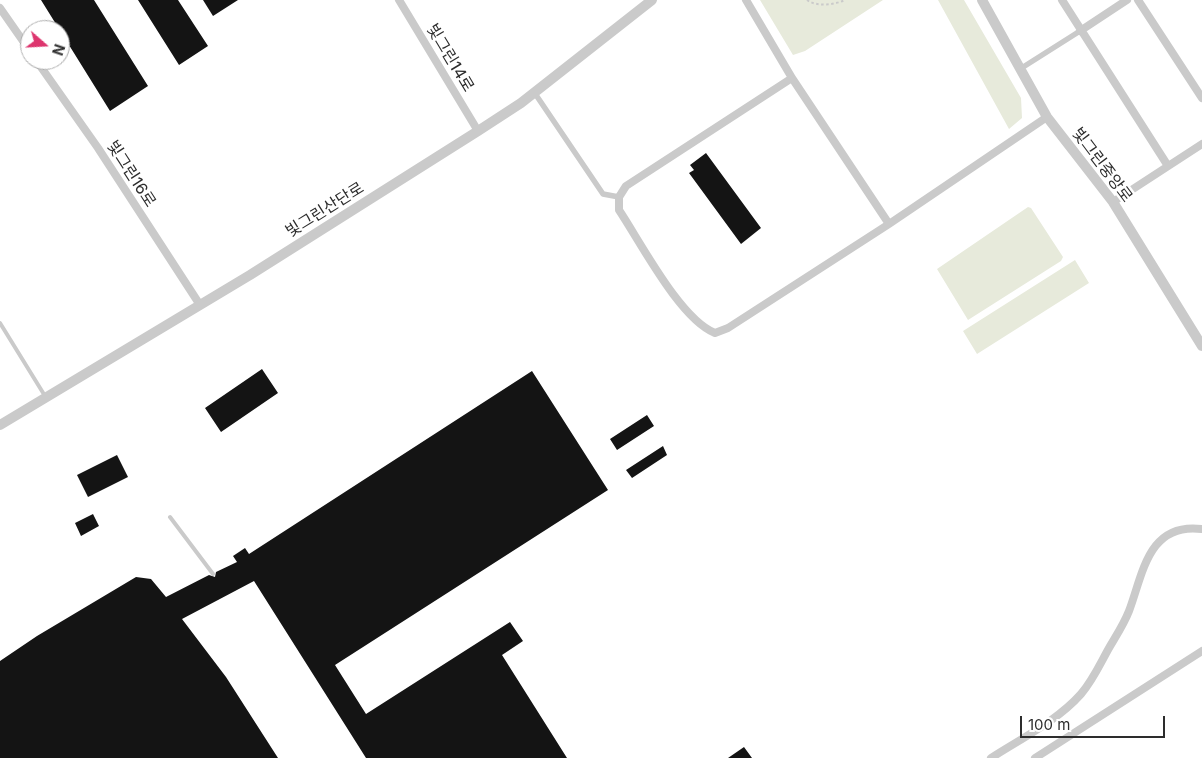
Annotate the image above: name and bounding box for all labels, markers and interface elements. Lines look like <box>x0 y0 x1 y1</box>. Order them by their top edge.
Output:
north arrow <box>20 20 70 70</box>
street label: 빛그린14로 <box>422 21 478 95</box>
text: N <box>49 42 68 58</box>
street label: 빛그린중앙로 <box>1068 124 1136 206</box>
street label: 빛그린16로 <box>102 137 160 211</box>
street label: 빛그린산단로 <box>282 178 368 242</box>
scale bar <box>1022 706 1167 738</box>
text: 100 m <box>1028 715 1070 734</box>

